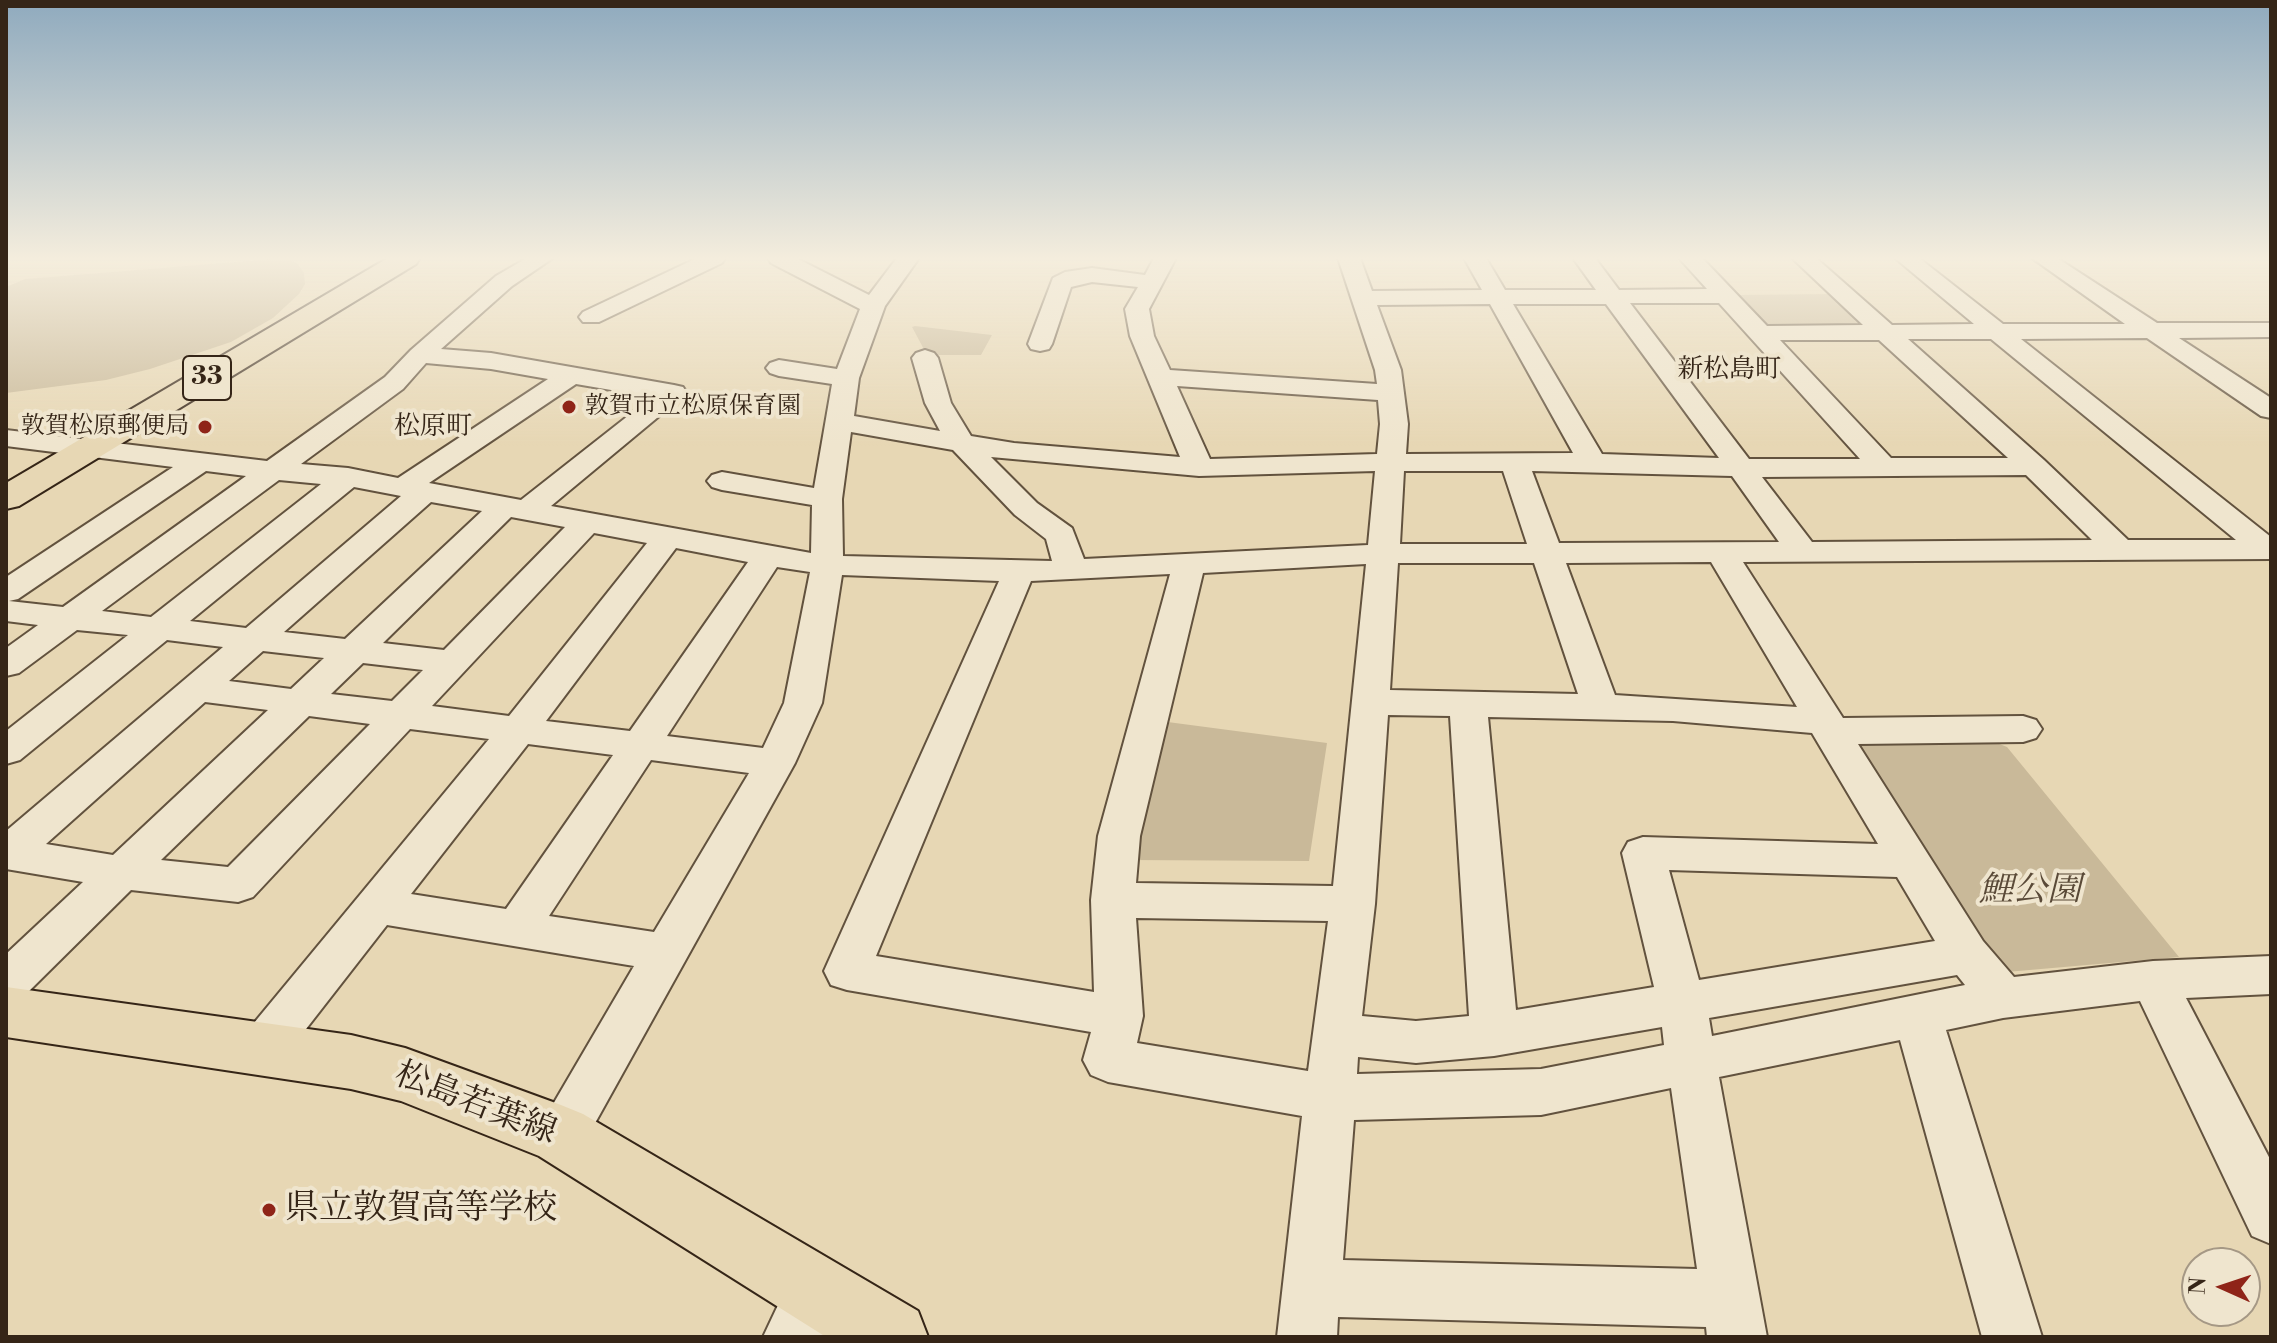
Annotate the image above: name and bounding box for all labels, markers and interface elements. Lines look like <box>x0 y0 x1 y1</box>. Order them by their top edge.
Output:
district label: 新松島町 <box>1677 355 1781 387</box>
road number: 33 <box>183 356 231 400</box>
place label: 敦賀市立松原保育園 <box>585 393 801 421</box>
marker: 敦賀市立松原保育園 <box>560 398 578 416</box>
district label: 松原町 <box>394 412 472 444</box>
place label: 敦賀松原郵便局 <box>21 413 189 441</box>
marker: 敦賀松原郵便局 <box>196 418 214 436</box>
park label: 鯉公園 <box>1979 872 2081 912</box>
street label: 松島若葉線 <box>388 1055 562 1155</box>
place label: 県立敦賀高等学校 <box>285 1190 557 1230</box>
marker: 県立敦賀高等学校 <box>260 1201 278 1219</box>
north arrow <box>2181 1247 2261 1327</box>
text: N <box>2185 1276 2212 1295</box>

